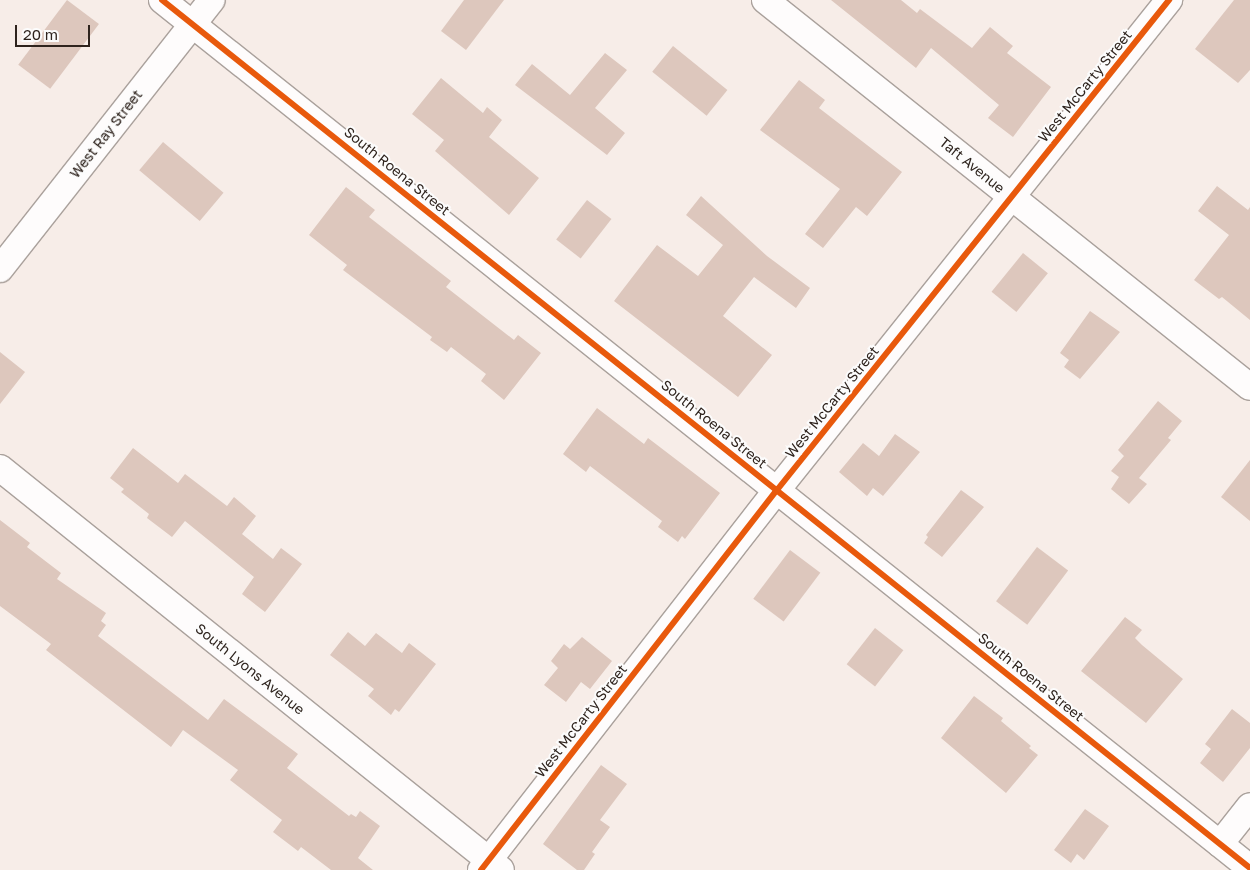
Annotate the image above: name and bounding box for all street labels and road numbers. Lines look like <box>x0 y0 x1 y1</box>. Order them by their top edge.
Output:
street label: West McCarty Street <box>1035 27 1135 145</box>
street label: West Ray Street <box>66 87 146 181</box>
street label: South Roena Street <box>341 123 453 219</box>
street label: Taft Avenue <box>936 134 1008 196</box>
street label: West McCarty Street <box>782 343 882 461</box>
street label: South Roena Street <box>658 376 770 472</box>
street label: South Lyons Avenue <box>192 620 308 718</box>
street label: South Roena Street <box>975 629 1087 725</box>
street label: West McCarty Street <box>532 661 630 781</box>

